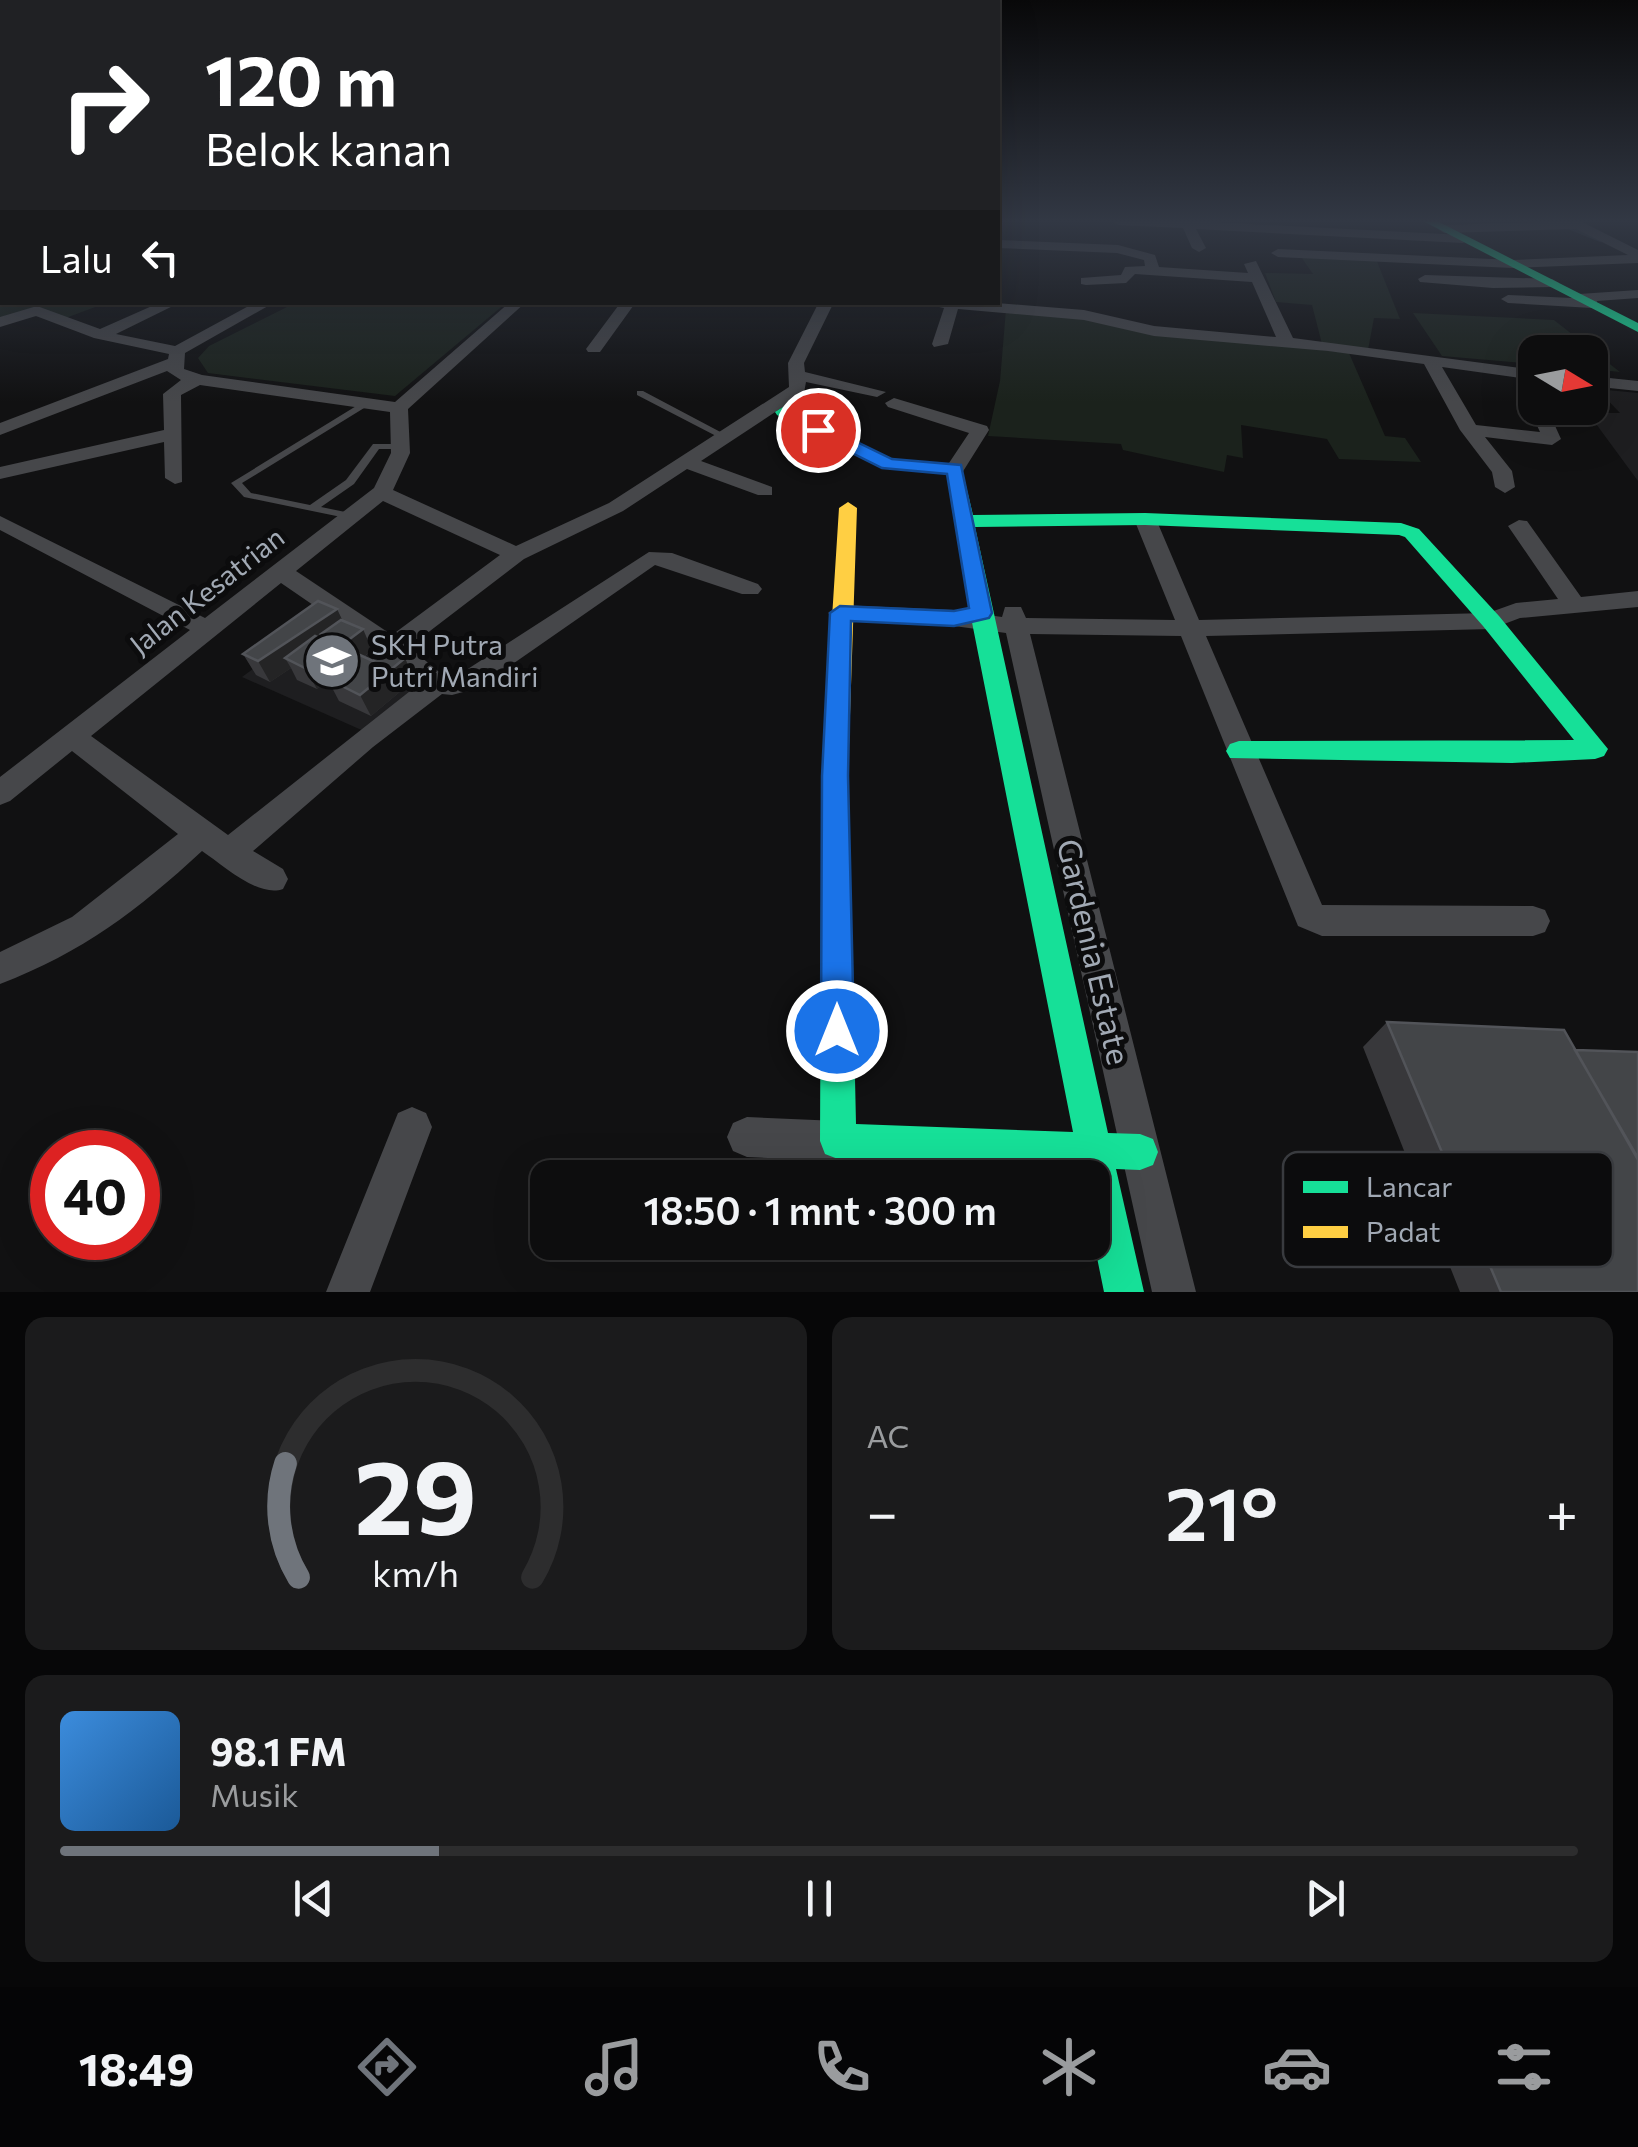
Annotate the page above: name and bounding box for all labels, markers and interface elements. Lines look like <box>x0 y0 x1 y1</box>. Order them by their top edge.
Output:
text: 120 m <box>205 35 397 120</box>
icon: right <box>40 40 170 170</box>
text: Belok kanan <box>205 120 452 175</box>
icon: left <box>133 230 188 285</box>
text: Lalu <box>40 234 113 281</box>
north arrow <box>1518 335 1608 425</box>
map controls <box>1518 335 1608 425</box>
pin <box>776 388 861 473</box>
icon: arrive <box>791 403 846 458</box>
street label: Jalan Kesatrian <box>122 519 290 661</box>
place label: SKH Putra Putri Mandiri <box>371 627 538 693</box>
school or university icon: SKH Putra Putri Mandiri <box>302 631 362 691</box>
street label: Gardenia Estate <box>1050 835 1140 1068</box>
position arrow <box>785 979 889 1083</box>
speed limit sign: 40 <box>30 1130 160 1260</box>
legend <box>1283 1152 1613 1267</box>
text: Lancar <box>1366 1169 1452 1203</box>
text: 18:50 · 1 mnt · 300 m <box>643 1186 997 1233</box>
text: Padat <box>1366 1214 1441 1248</box>
text: AC <box>867 1415 910 1455</box>
text: 29 <box>354 1429 477 1556</box>
text: 21° <box>1165 1465 1278 1556</box>
text: − <box>867 1477 898 1544</box>
text: + <box>1546 1477 1578 1544</box>
text: km/h <box>372 1551 459 1594</box>
text: 98.1 FM <box>210 1727 347 1774</box>
text: Musik <box>210 1774 299 1814</box>
icon: previous <box>286 1871 341 1926</box>
icon: pause <box>792 1871 847 1926</box>
icon: next <box>1298 1871 1353 1926</box>
icon: directions <box>352 2032 422 2102</box>
icon: music <box>579 2032 649 2102</box>
icon: phone <box>807 2032 877 2102</box>
icon: climate <box>1034 2032 1104 2102</box>
icon: car <box>1262 2032 1332 2102</box>
icon: filters <box>1489 2032 1559 2102</box>
text: 18:49 <box>79 2040 194 2095</box>

